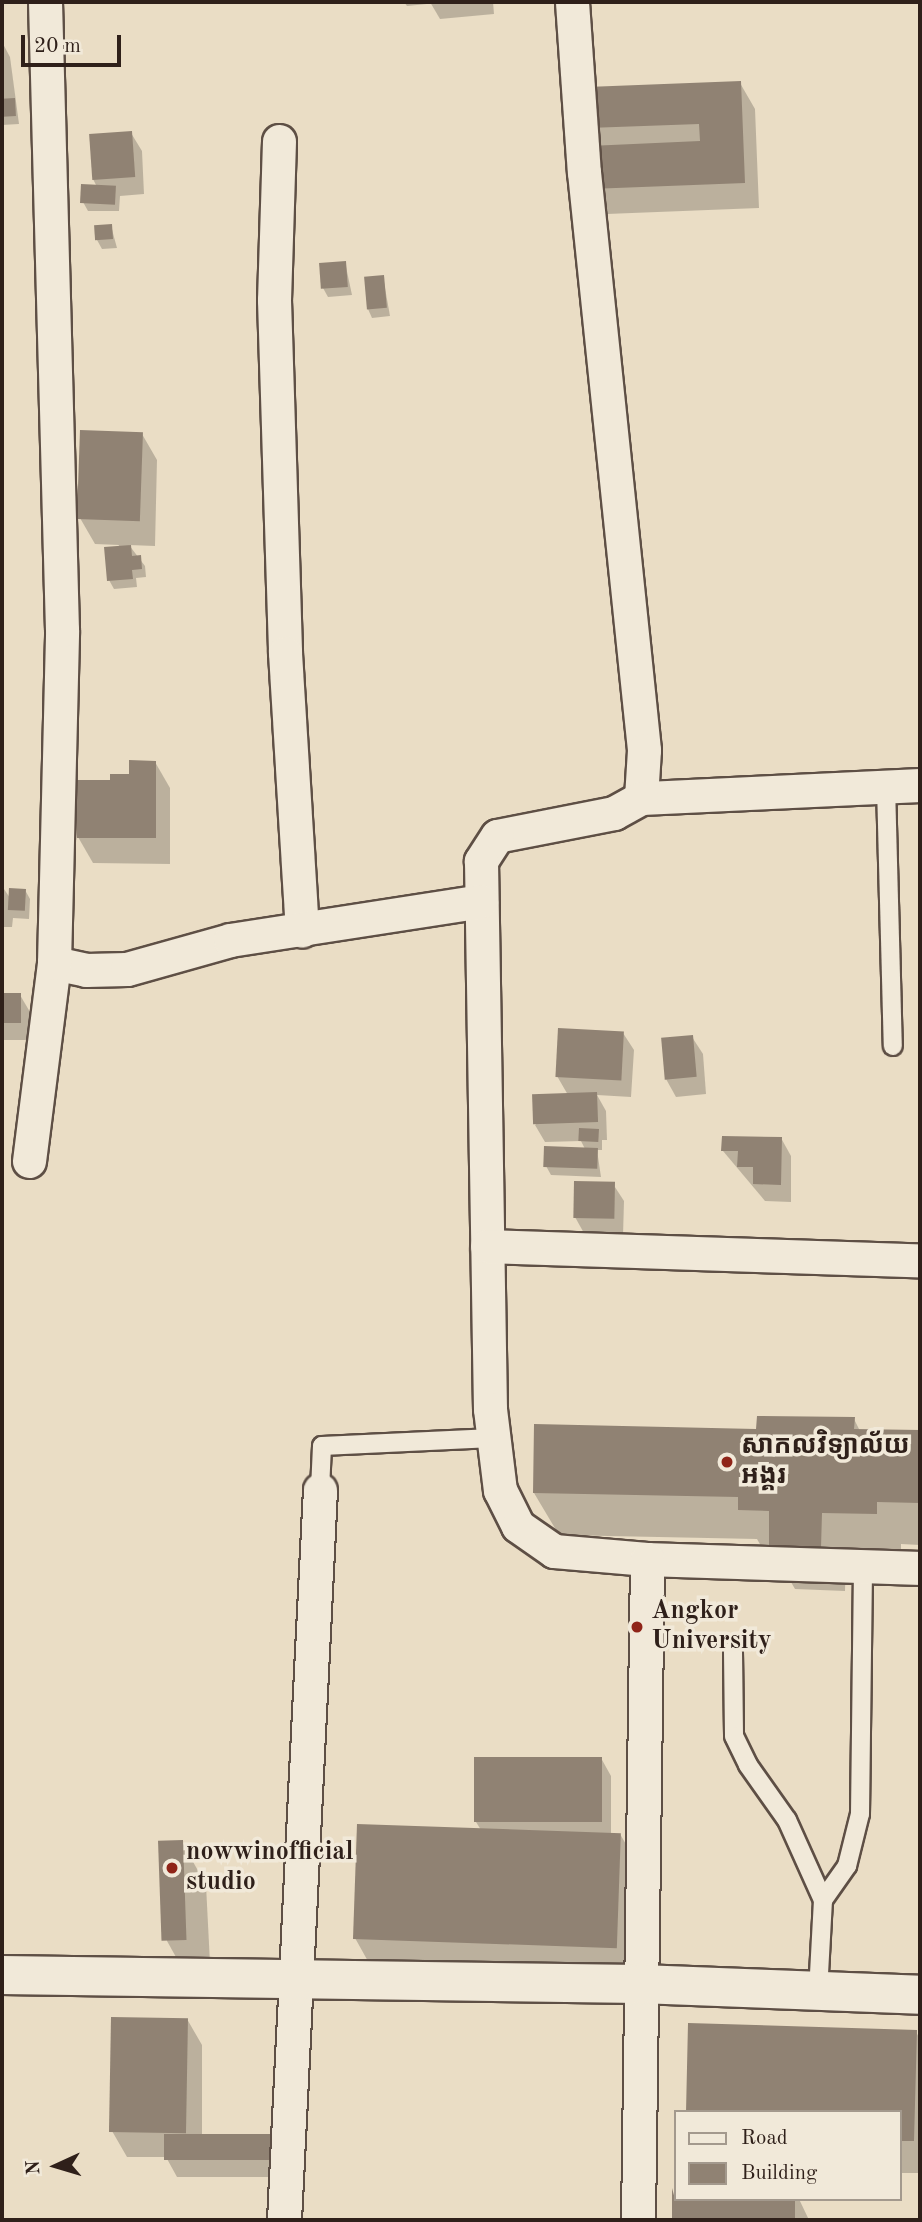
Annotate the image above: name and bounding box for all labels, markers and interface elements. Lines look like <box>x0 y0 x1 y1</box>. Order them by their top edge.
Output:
scale bar <box>24 21 124 65</box>
text: 20 m <box>34 36 81 57</box>
place label: សាកលវិទ្យាល័យ អង្គរ <box>741 1431 910 1492</box>
marker: សាកលវិទ្យាល័យ អង្គរ <box>719 1454 735 1470</box>
place label: Angkor University <box>651 1596 772 1658</box>
marker: Angkor University <box>629 1619 645 1635</box>
place label: nowwinofficial studio <box>186 1837 354 1898</box>
marker: nowwinofficial studio <box>164 1860 180 1876</box>
legend <box>674 2110 901 2201</box>
text: Road <box>741 2128 788 2149</box>
north arrow <box>21 2131 91 2201</box>
text: N <box>25 2160 45 2175</box>
text: Building <box>741 2163 817 2184</box>

